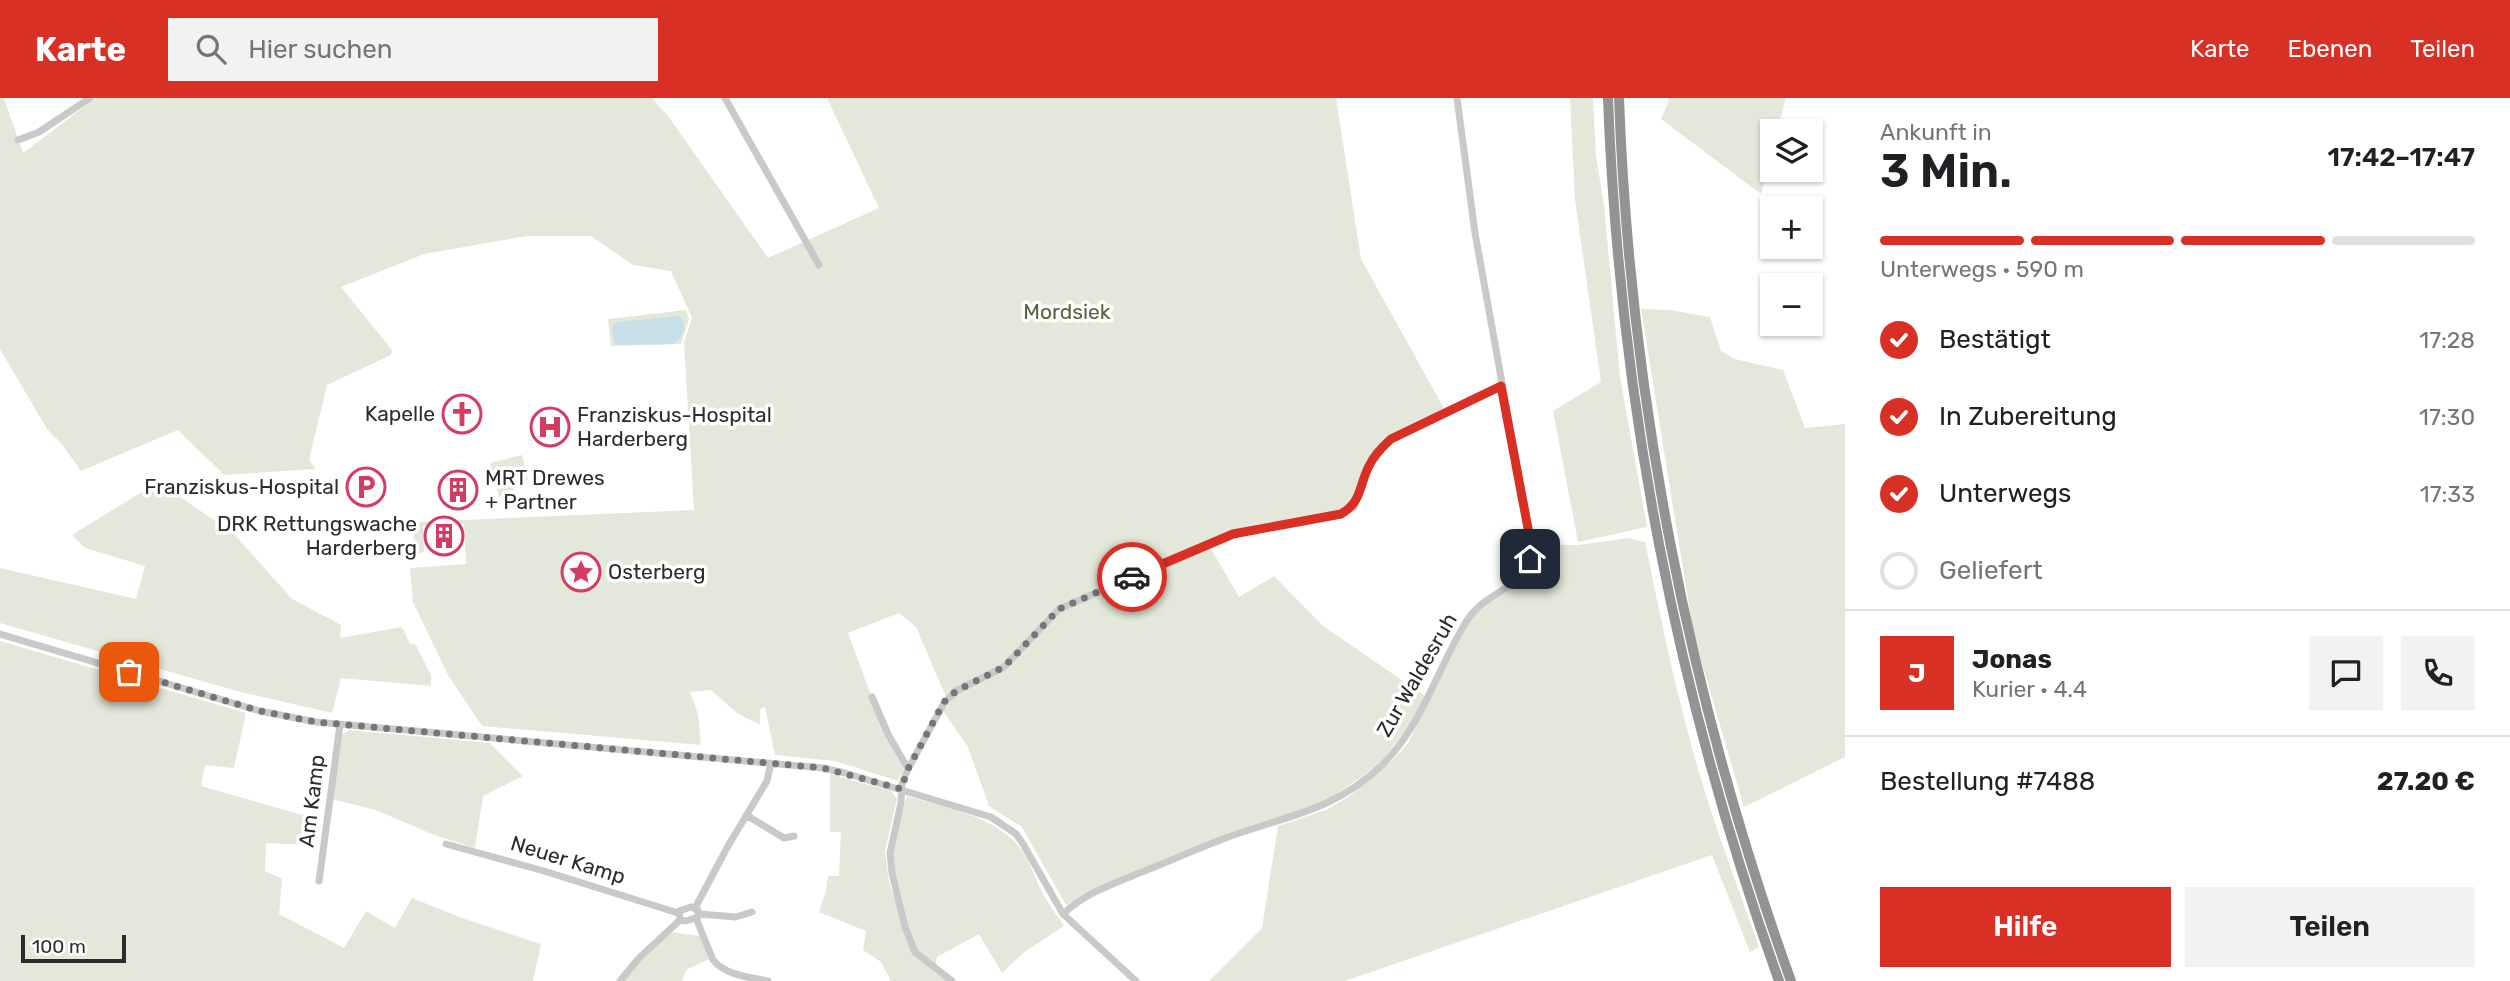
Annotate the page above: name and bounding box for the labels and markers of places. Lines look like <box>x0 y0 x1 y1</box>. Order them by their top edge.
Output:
church icon: Kapelle <box>441 393 483 435</box>
place label: Kapelle <box>365 401 435 426</box>
place label: Franziskus-Hospital Harderberg <box>577 402 772 451</box>
hospital icon: Franziskus-Hospital Harderberg <box>529 406 571 448</box>
place label: MRT Drewes + Partner <box>485 465 605 514</box>
parking icon: Franziskus-Hospital <box>345 466 387 508</box>
building icon: MRT Drewes + Partner <box>437 469 479 511</box>
place label: Franziskus-Hospital <box>144 474 339 499</box>
place label: DRK Rettungswache Harderberg <box>217 511 417 560</box>
building icon: DRK Rettungswache Harderberg <box>423 515 465 557</box>
pin <box>1500 529 1560 589</box>
place icon: Osterberg <box>560 551 602 593</box>
place label: Osterberg <box>608 559 705 584</box>
pin <box>99 642 159 702</box>

